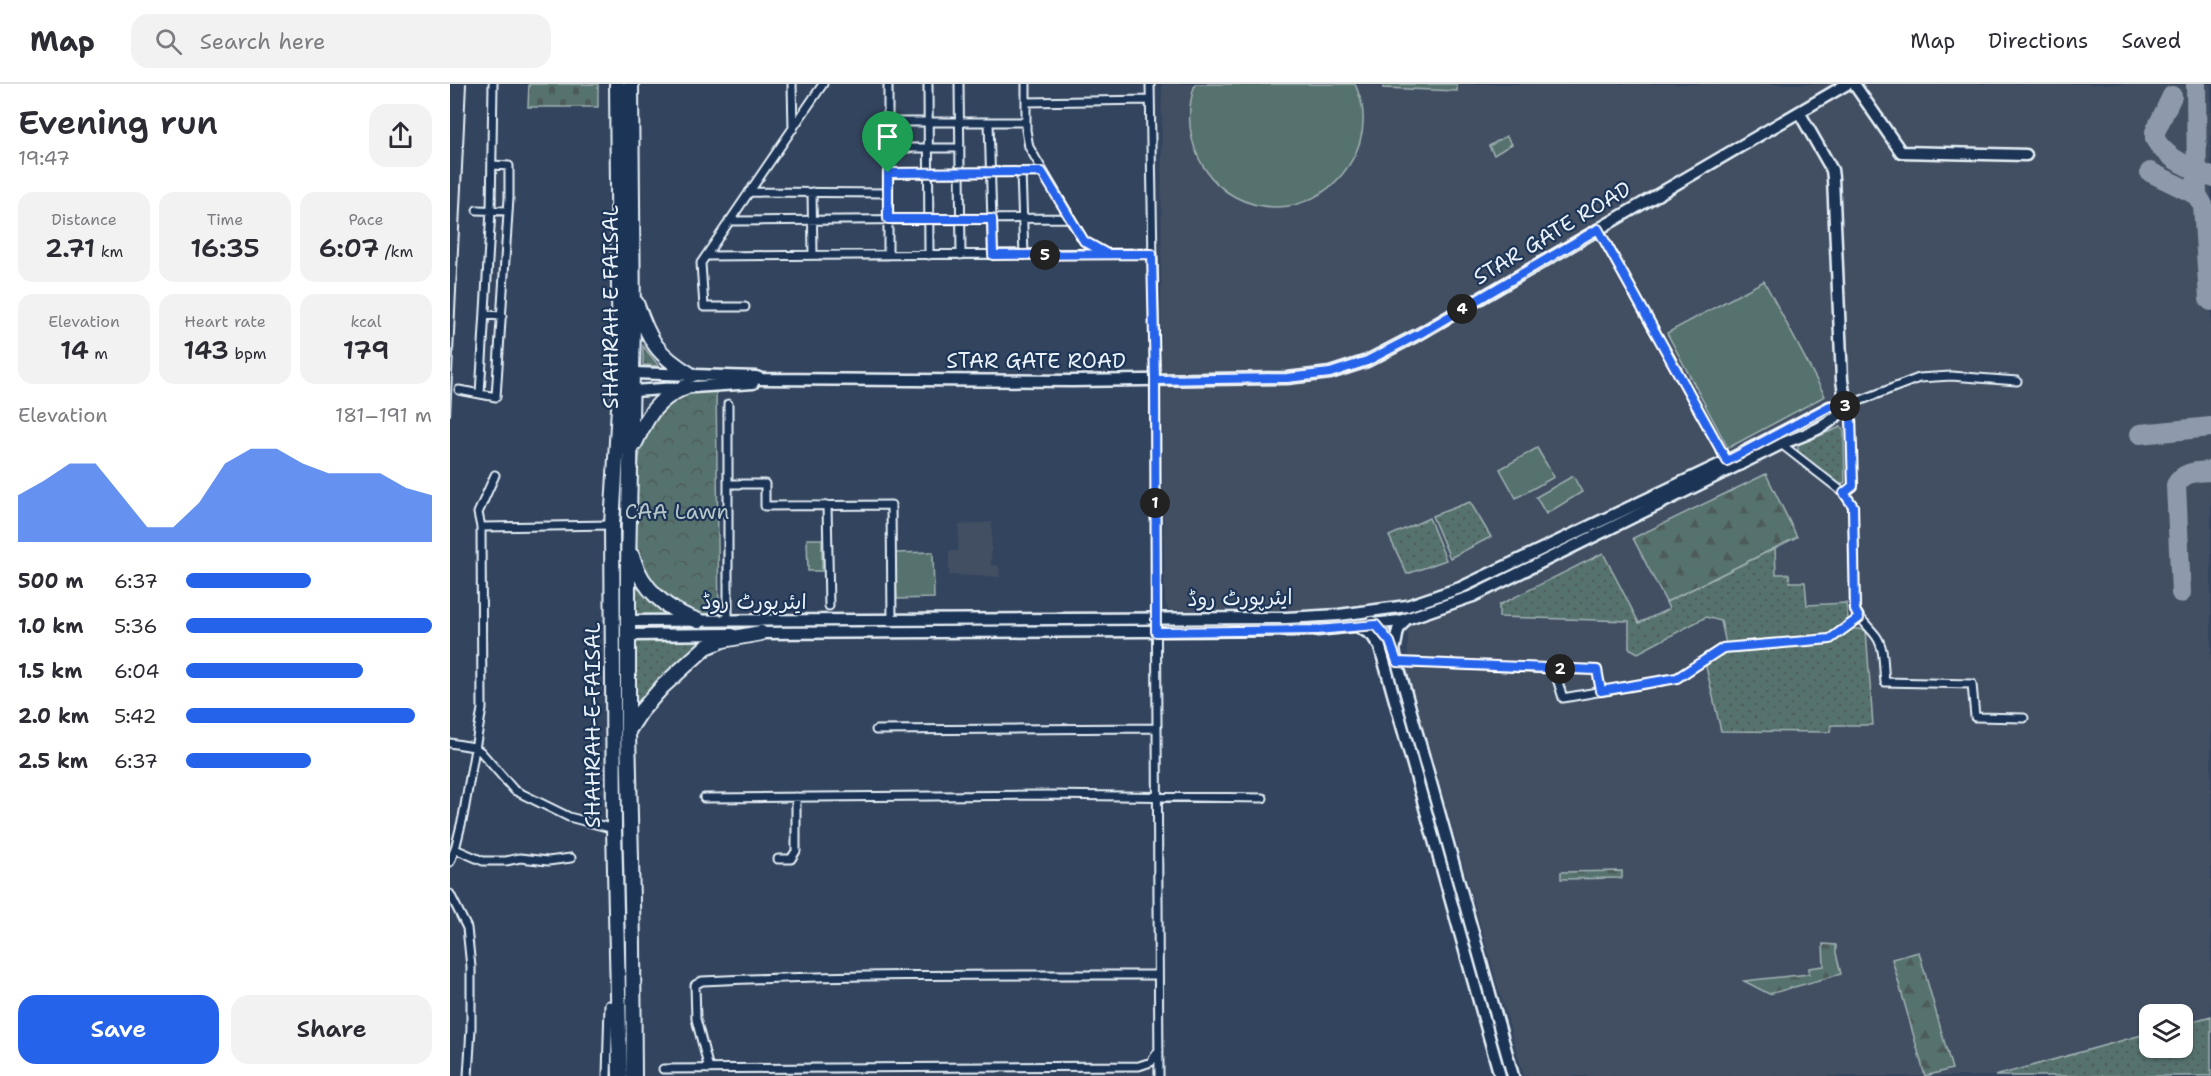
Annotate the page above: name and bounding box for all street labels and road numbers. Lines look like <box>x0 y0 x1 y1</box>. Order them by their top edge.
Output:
street label: STAR GATE ROAD <box>1468 175 1636 291</box>
street label: SHAHRAH E FAISAL <box>597 205 625 409</box>
street label: STAR GATE ROAD <box>946 347 1126 375</box>
street label: ایئرپورٹ روڈ <box>1187 583 1293 613</box>
street label: ایئرپورٹ روڈ <box>701 588 807 616</box>
street label: SHAHRAH-E-FAISAL <box>579 622 607 828</box>

